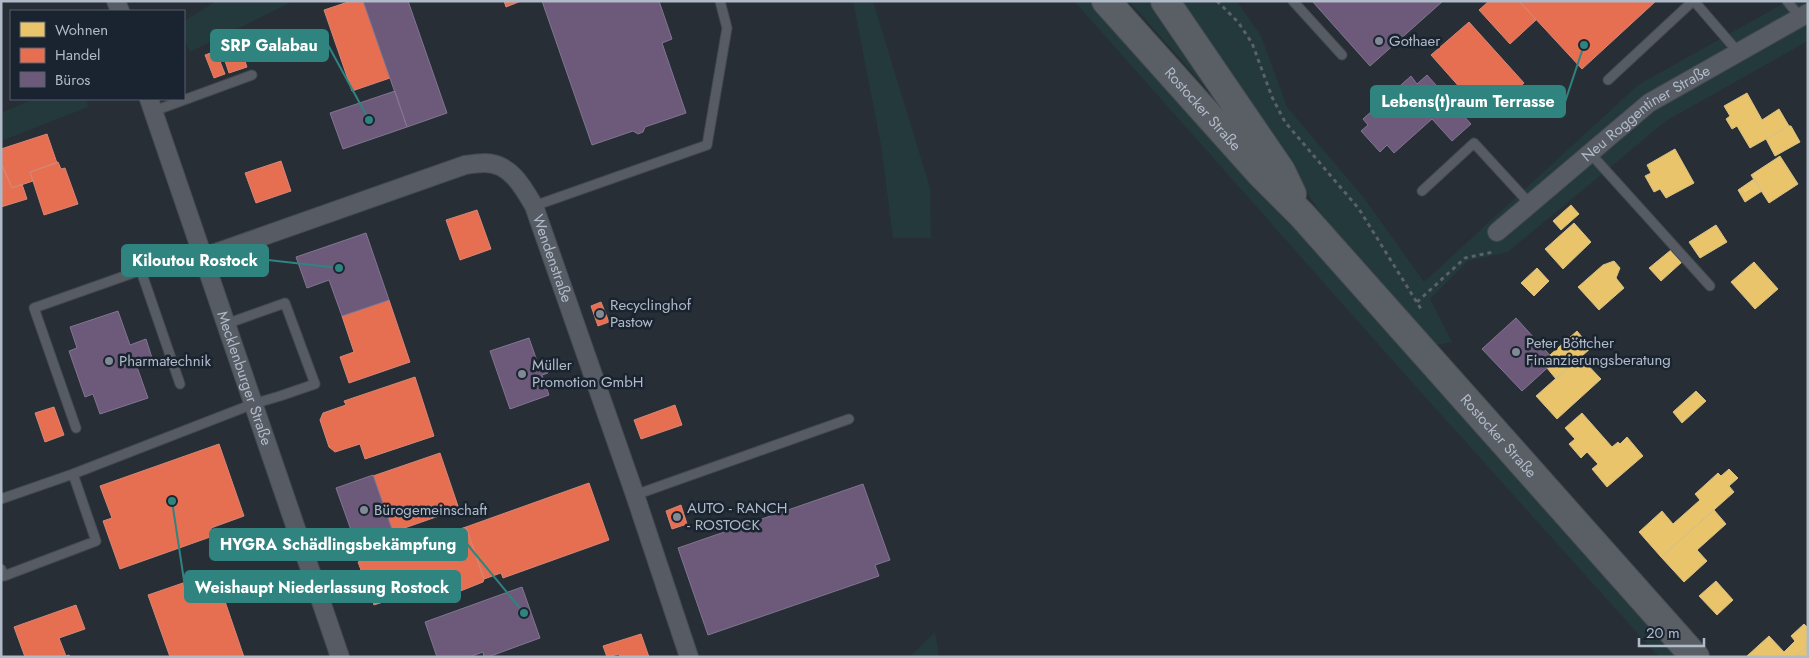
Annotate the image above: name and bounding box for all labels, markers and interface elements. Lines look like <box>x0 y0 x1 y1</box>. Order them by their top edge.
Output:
legend <box>10 10 185 100</box>
text: Wohnen <box>55 19 108 41</box>
callout: SRP Galabau <box>211 30 328 61</box>
place label: Gothaer <box>1389 30 1441 52</box>
text: SRP Galabau <box>220 34 318 57</box>
marker: Gothaer <box>1373 35 1385 47</box>
text: Handel <box>55 44 101 66</box>
street label: Neu Roggentiner Straße <box>1577 59 1715 167</box>
street label: Rostocker Straße <box>1159 62 1246 156</box>
text: Büros <box>55 69 90 91</box>
callout: Lebens(t)raum Terrasse <box>1371 86 1565 117</box>
text: Lebens(t)raum Terrasse <box>1381 90 1555 113</box>
street label: Wendenstraße <box>527 212 578 306</box>
callout: Kiloutou Rostock <box>122 245 268 276</box>
text: Kiloutou Rostock <box>132 249 259 272</box>
place label: Recyclinghof Pastow <box>610 294 692 333</box>
street label: Mecklenburger Straße <box>211 308 278 448</box>
marker: Recyclinghof Pastow <box>594 308 606 320</box>
place label: Peter Böttcher Finanzierungsberatung <box>1526 332 1671 371</box>
marker: Peter Böttcher Finanzierungsberatung <box>1510 346 1522 358</box>
place label: Pharmatechnik <box>119 350 212 372</box>
place label: Müller Promotion GmbH <box>532 354 644 393</box>
marker: Pharmatechnik <box>103 355 115 367</box>
marker: Müller Promotion GmbH <box>516 368 528 380</box>
street label: Rostocker Straße <box>1455 389 1542 483</box>
place label: AUTO - RANCH - ROSTOCK <box>687 497 787 536</box>
place label: Bürogemeinschaft <box>374 499 487 521</box>
marker: Bürogemeinschaft <box>358 504 370 516</box>
marker: AUTO - RANCH - ROSTOCK <box>671 511 683 523</box>
callout: HYGRA Schädlingsbekämpfung <box>210 529 467 560</box>
text: HYGRA Schädlingsbekämpfung <box>220 533 456 556</box>
callout: Weishaupt Niederlassung Rostock <box>185 571 460 602</box>
text: Weishaupt Niederlassung Rostock <box>195 576 450 599</box>
scale bar <box>1639 616 1704 648</box>
text: 20 m <box>1646 622 1680 644</box>

